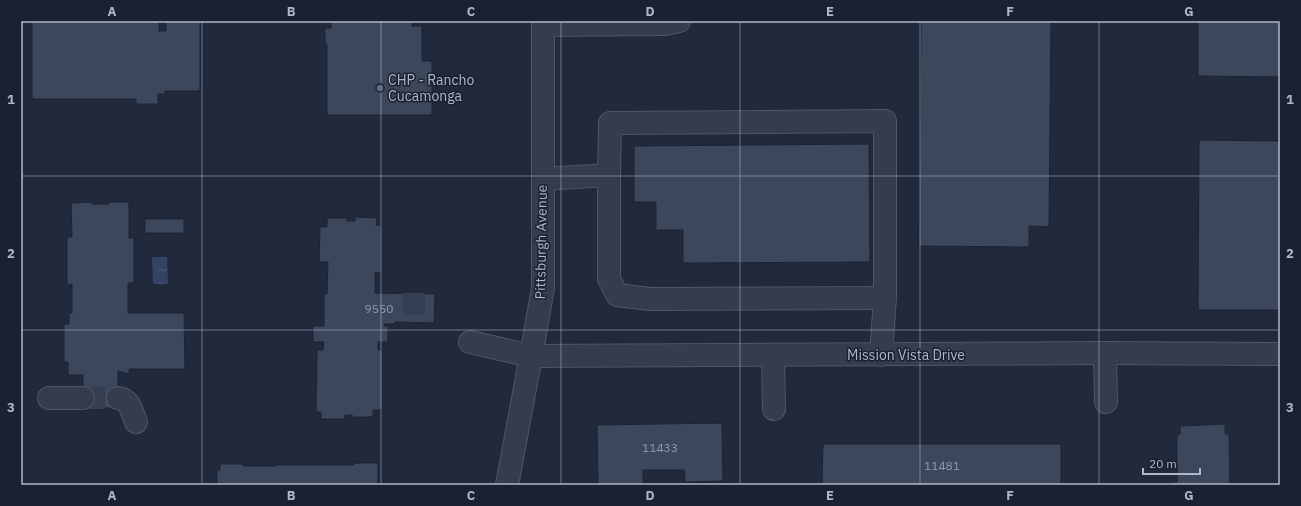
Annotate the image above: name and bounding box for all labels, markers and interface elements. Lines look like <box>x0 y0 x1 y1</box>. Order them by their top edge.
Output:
text: A <box>108 3 117 20</box>
text: B <box>287 3 296 20</box>
text: C <box>467 3 476 20</box>
text: D <box>645 3 655 20</box>
text: E <box>826 3 834 20</box>
text: F <box>1006 3 1014 20</box>
text: G <box>1184 3 1194 20</box>
place label: CHP - Rancho Cucamonga <box>388 71 475 105</box>
marker: CHP - Rancho Cucamonga <box>375 83 385 93</box>
text: 1 <box>7 91 15 108</box>
text: 1 <box>1286 91 1294 108</box>
street label: Pittsburgh Avenue <box>531 184 551 300</box>
text: 2 <box>7 245 15 262</box>
text: 2 <box>1286 245 1294 262</box>
house number: 9550 <box>365 301 393 316</box>
street label: Mission Vista Drive <box>847 346 965 364</box>
text: 3 <box>7 399 15 416</box>
text: 3 <box>1286 399 1294 416</box>
house number: 11433 <box>642 440 678 455</box>
scale bar <box>1143 450 1200 476</box>
text: 20 m <box>1149 456 1177 471</box>
house number: 11481 <box>924 458 960 473</box>
text: A <box>108 487 117 504</box>
text: B <box>287 487 296 504</box>
text: C <box>467 487 476 504</box>
text: D <box>645 487 655 504</box>
text: E <box>826 487 834 504</box>
text: F <box>1006 487 1014 504</box>
text: G <box>1184 487 1194 504</box>

